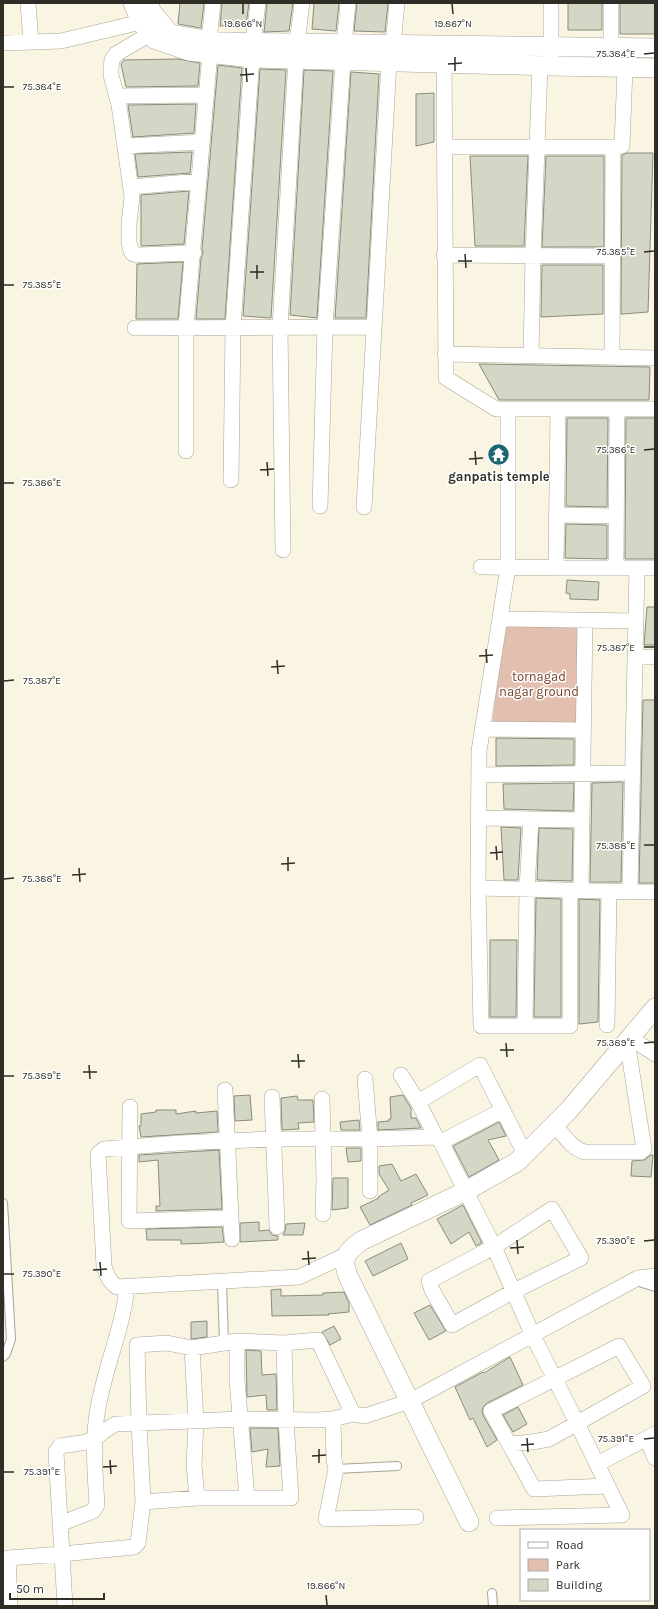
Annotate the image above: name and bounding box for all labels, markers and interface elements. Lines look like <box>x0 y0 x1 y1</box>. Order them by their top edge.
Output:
text: 19.866°N <box>224 18 262 30</box>
text: 19.867°N <box>434 18 472 30</box>
text: 75.384°E <box>597 48 635 60</box>
text: 75.384°E <box>23 81 61 93</box>
text: 75.385°E <box>597 246 635 258</box>
text: 75.385°E <box>23 279 61 291</box>
temple icon: ganpatis temple <box>486 441 512 467</box>
text: 75.386°E <box>597 444 635 456</box>
place label: ganpatis temple <box>448 469 550 484</box>
text: 75.386°E <box>23 477 61 489</box>
text: 75.387°E <box>597 642 635 654</box>
park label: tornagad nagar ground <box>499 669 579 699</box>
text: 75.387°E <box>23 675 61 687</box>
text: 75.388°E <box>596 840 636 852</box>
text: 75.388°E <box>22 873 62 885</box>
text: 75.389°E <box>596 1037 636 1049</box>
text: 75.389°E <box>22 1070 62 1082</box>
text: 75.390°E <box>597 1235 635 1247</box>
text: 75.390°E <box>23 1268 61 1280</box>
text: 75.391°E <box>598 1433 634 1445</box>
text: 75.391°E <box>24 1466 60 1478</box>
legend <box>520 1529 650 1601</box>
text: Road <box>556 1538 584 1552</box>
text: Park <box>556 1558 581 1572</box>
scale bar <box>10 1575 104 1601</box>
text: Building <box>556 1578 603 1592</box>
text: 19.866°N <box>307 1580 345 1592</box>
text: 50 m <box>16 1582 44 1596</box>

